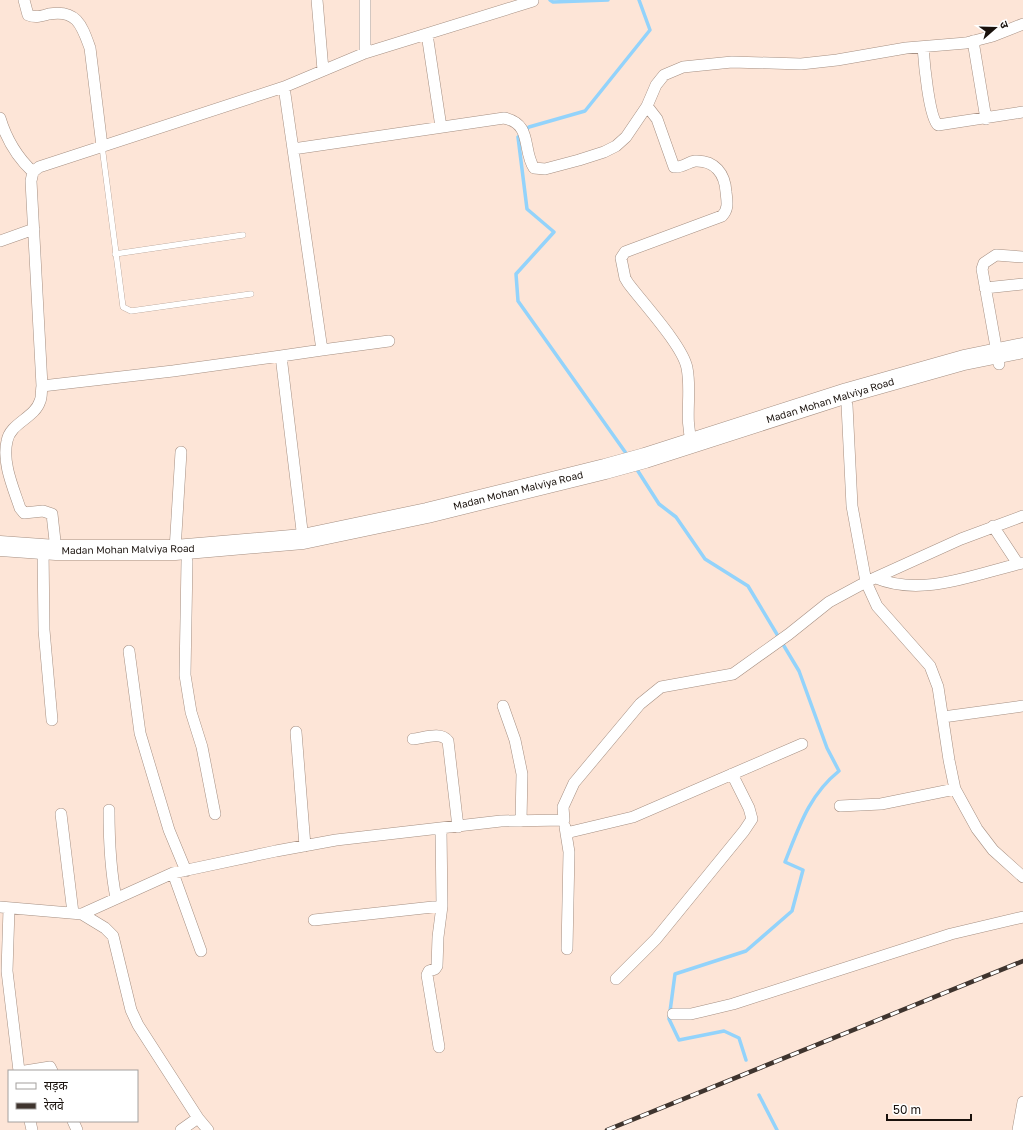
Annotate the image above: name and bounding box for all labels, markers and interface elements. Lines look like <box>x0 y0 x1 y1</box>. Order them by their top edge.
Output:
north arrow <box>975 8 1015 48</box>
text: उ <box>998 19 1012 30</box>
street label: Madan Mohan Malviya Road <box>765 375 895 425</box>
street label: Madan Mohan Malviya Road <box>452 468 584 512</box>
street label: Madan Mohan Malviya Road <box>61 542 195 556</box>
legend <box>8 1070 138 1122</box>
text: सड़क <box>44 1078 69 1093</box>
scale bar <box>887 1096 971 1122</box>
text: रेलवे <box>44 1098 64 1113</box>
text: 50 m <box>893 1102 921 1117</box>

